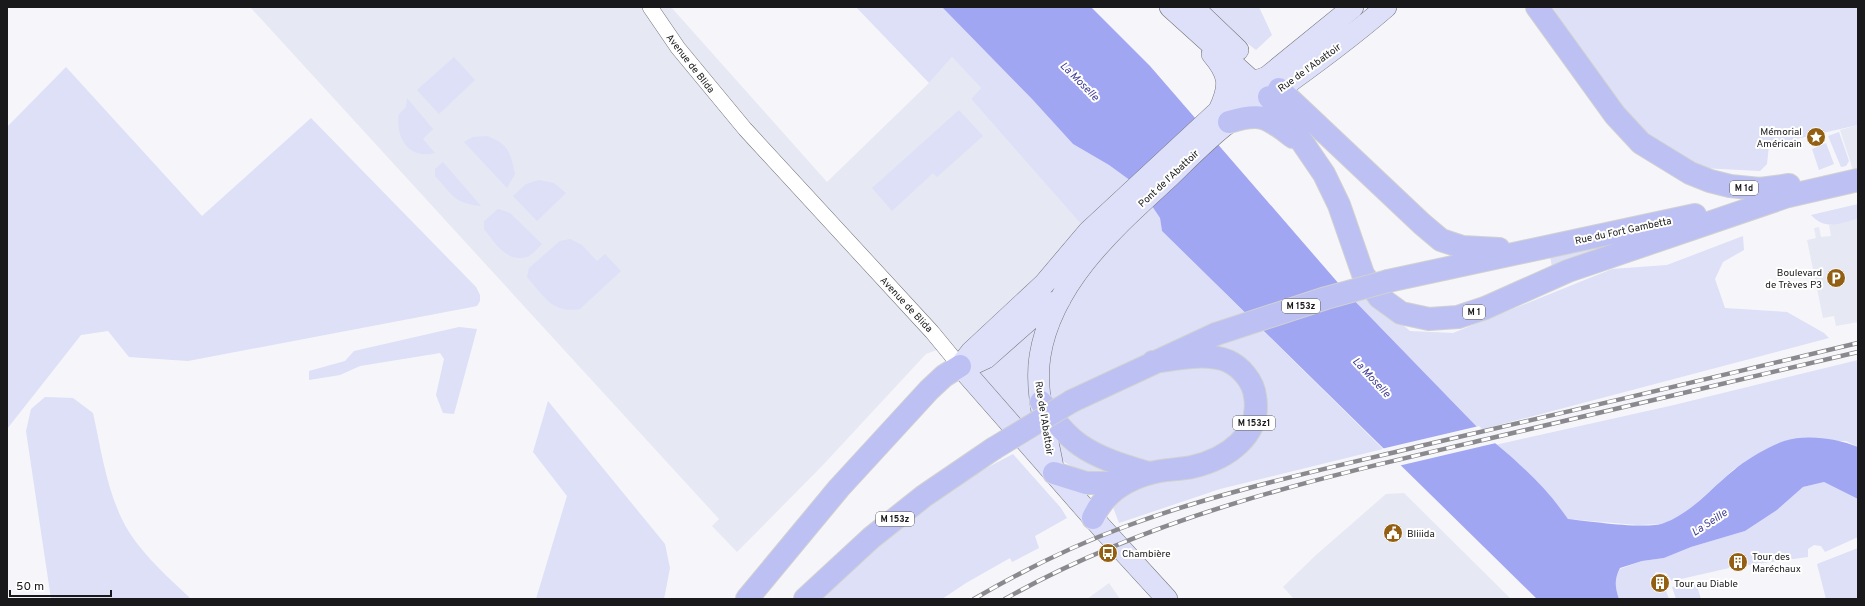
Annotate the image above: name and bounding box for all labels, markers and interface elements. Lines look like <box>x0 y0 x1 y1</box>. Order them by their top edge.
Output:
street label: Avenue de Blida <box>663 32 717 96</box>
street label: Rue de l'Abattoir <box>1276 41 1344 95</box>
water label: La Moselle <box>1057 59 1102 105</box>
place label: Mémorial Américain <box>1756 126 1802 151</box>
place icon: Mémorial Américain <box>1805 126 1827 148</box>
street label: Pont de l'Abattoir <box>1136 147 1202 211</box>
road number: M 1d <box>1730 181 1758 195</box>
street label: Rue du Fort Gambetta <box>1574 215 1673 248</box>
place label: Boulevard de Trèves P3 <box>1765 267 1822 292</box>
parking icon: Boulevard de Trèves P3 <box>1825 267 1847 289</box>
street label: Avenue de Blida <box>877 274 935 336</box>
road number: M 153z <box>1282 299 1320 313</box>
road number: M 1 <box>1463 305 1485 319</box>
water label: La Moselle <box>1349 355 1394 401</box>
street label: Rue de l'Abattoir <box>1031 380 1056 456</box>
road number: M 153z1 <box>1233 416 1275 430</box>
water label: La Seille <box>1689 506 1730 540</box>
road number: M 153z <box>876 512 914 526</box>
public building icon: Bliiida <box>1382 522 1404 544</box>
place label: Bliiida <box>1407 528 1435 541</box>
bus stop icon: Chambière <box>1097 542 1119 564</box>
place label: Chambière <box>1122 548 1171 561</box>
building icon: Tour des Maréchaux <box>1727 551 1749 573</box>
place label: Tour des Maréchaux <box>1752 551 1801 576</box>
scale bar <box>10 572 111 598</box>
building icon: Tour au Diable <box>1649 572 1671 594</box>
place label: Tour au Diable <box>1674 578 1738 591</box>
text: 50 m <box>16 579 44 595</box>

